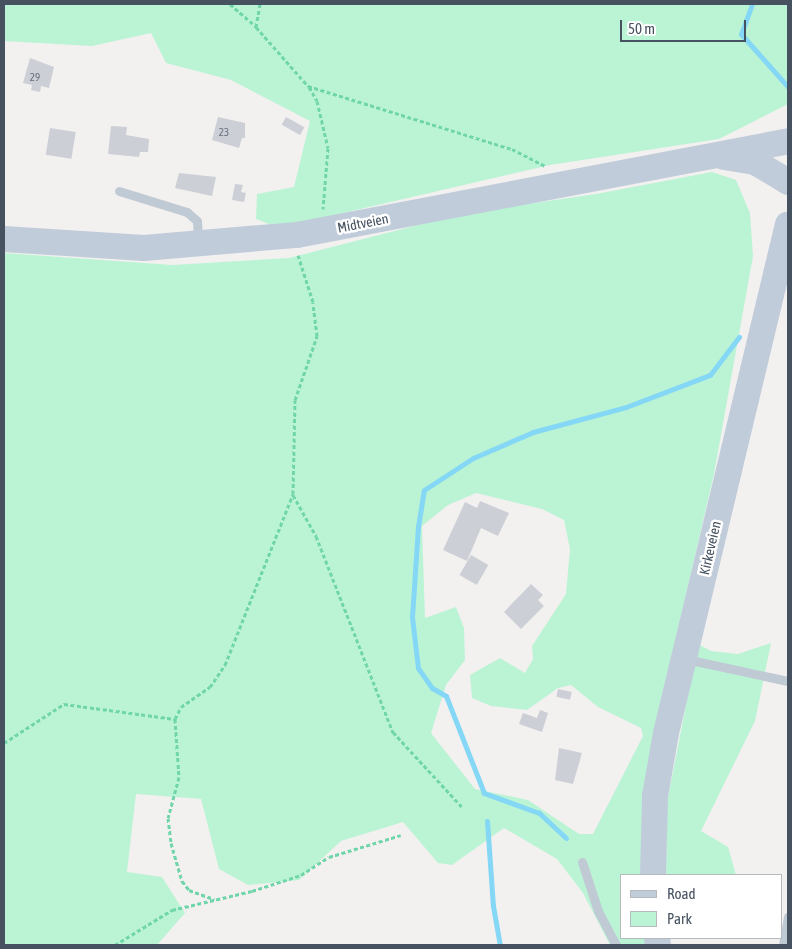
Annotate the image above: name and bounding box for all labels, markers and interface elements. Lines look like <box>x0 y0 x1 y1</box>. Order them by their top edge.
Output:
scale bar <box>622 10 748 42</box>
text: 50 m <box>628 20 655 37</box>
house number: 29 <box>30 70 40 84</box>
house number: 23 <box>219 125 229 139</box>
street label: Midtveien <box>336 210 390 236</box>
street label: Kirkeveien <box>696 519 724 577</box>
legend <box>620 874 782 939</box>
text: Road <box>667 885 696 902</box>
text: Park <box>667 910 692 927</box>

